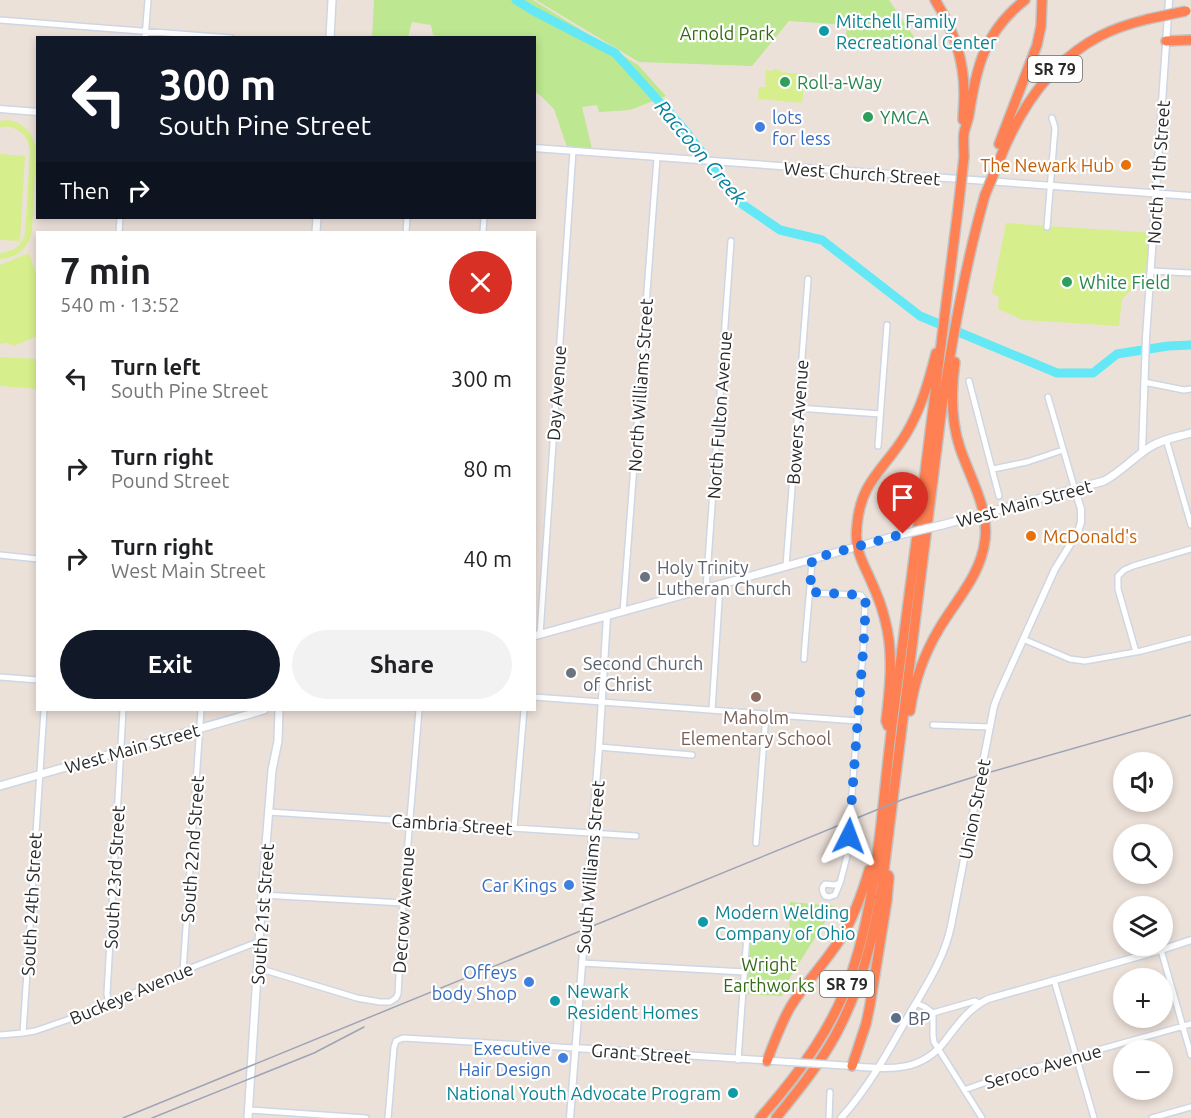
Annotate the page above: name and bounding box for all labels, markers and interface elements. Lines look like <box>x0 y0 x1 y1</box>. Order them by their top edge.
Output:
place label: Mitchell Family Recreational Center <box>836 11 997 52</box>
park label: Arnold Park <box>680 23 774 43</box>
marker: Mitchell Family Recreational Center <box>817 24 831 38</box>
road number: SR 79 <box>1028 56 1082 82</box>
icon: left <box>60 60 138 138</box>
text: 300 m <box>159 61 276 108</box>
place label: Roll-a-Way <box>797 72 882 92</box>
marker: Roll-a-Way <box>778 75 792 89</box>
water label: Raccoon Creek <box>651 95 752 209</box>
street label: North 11th Street <box>1143 100 1173 244</box>
place label: lots for less <box>772 107 831 148</box>
place label: YMCA <box>880 107 930 127</box>
text: South Pine Street <box>159 110 371 140</box>
marker: YMCA <box>861 110 875 124</box>
marker: lots for less <box>753 120 767 134</box>
place label: The Newark Hub <box>980 155 1114 175</box>
street label: West Church Street <box>783 158 941 188</box>
marker: The Newark Hub <box>1119 158 1133 172</box>
icon: right <box>122 174 155 207</box>
text: Then <box>60 178 110 203</box>
text: 7 min <box>60 250 151 291</box>
button: close <box>449 251 512 314</box>
place label: White Field <box>1079 272 1170 292</box>
marker: White Field <box>1060 275 1074 289</box>
text: 540 m · 13:52 <box>60 293 180 316</box>
street label: North Williams Street <box>624 298 656 472</box>
street label: North Fulton Avenue <box>703 330 735 500</box>
street label: Day Avenue <box>543 345 569 441</box>
text: Turn left <box>111 354 201 379</box>
street label: Bowers Avenue <box>783 359 811 485</box>
icon: left <box>60 362 93 395</box>
text: 300 m <box>451 366 512 391</box>
text: South Pine Street <box>111 379 268 402</box>
text: Turn right <box>111 444 213 469</box>
icon: right <box>60 452 93 485</box>
text: 80 m <box>463 456 512 481</box>
text: Pound Street <box>111 469 229 492</box>
pin <box>877 472 928 534</box>
street label: West Main Street <box>954 475 1094 531</box>
icon: arrive <box>886 481 919 514</box>
place label: McDonald's <box>1043 526 1137 546</box>
marker: McDonald's <box>1024 529 1038 543</box>
text: Turn right <box>111 534 213 559</box>
icon: right <box>60 542 93 575</box>
text: 40 m <box>463 546 512 571</box>
place label: Holy Trinity Lutheran Church <box>657 557 791 598</box>
text: West Main Street <box>111 559 266 582</box>
marker: Holy Trinity Lutheran Church <box>638 570 652 584</box>
button: Exit <box>60 630 280 699</box>
button: Share <box>292 630 512 699</box>
place label: Second Church of Christ <box>583 653 703 694</box>
marker: Second Church of Christ <box>564 666 578 680</box>
marker: Maholm Elementary School <box>749 690 763 704</box>
place label: Maholm Elementary School <box>681 707 832 748</box>
street label: West Main Street <box>62 719 202 777</box>
map controls <box>1113 752 1173 1100</box>
button: sound <box>1113 752 1173 812</box>
street label: Union Street <box>954 757 994 861</box>
street label: South 22nd Street <box>177 775 207 923</box>
street label: South Williams Street <box>572 780 608 954</box>
position arrow <box>817 804 881 868</box>
street label: South 23rd Street <box>100 805 128 949</box>
street label: Cambria Street <box>391 810 513 838</box>
button: search <box>1113 824 1173 884</box>
street label: South 24th Street <box>17 832 45 976</box>
street label: South 21st Street <box>247 843 277 985</box>
street label: Decrow Avenue <box>389 846 417 974</box>
place label: Car Kings <box>482 875 557 895</box>
marker: Car Kings <box>562 878 576 892</box>
button: layers <box>1113 896 1173 956</box>
place label: Modern Welding Company of Ohio <box>715 902 855 943</box>
marker: Modern Welding Company of Ohio <box>696 915 710 929</box>
park label: Wright Earthworks <box>723 954 815 995</box>
street label: Buckeye Avenue <box>66 958 196 1028</box>
place label: Offeys body Shop <box>432 962 517 1003</box>
button: + <box>1113 968 1173 1028</box>
road number: SR 79 <box>820 971 874 997</box>
marker: Offeys body Shop <box>522 975 536 989</box>
place label: Newark Resident Homes <box>567 981 699 1022</box>
marker: Newark Resident Homes <box>548 994 562 1008</box>
place label: BP <box>908 1008 930 1028</box>
marker: BP <box>889 1011 903 1025</box>
place label: Executive Hair Design <box>458 1038 551 1079</box>
street label: Grant Street <box>591 1040 691 1066</box>
street label: Seroco Avenue <box>982 1040 1104 1092</box>
button: − <box>1113 1040 1173 1100</box>
marker: Executive Hair Design <box>556 1051 570 1065</box>
place label: National Youth Advocate Program <box>446 1083 721 1103</box>
marker: National Youth Advocate Program <box>726 1086 740 1100</box>

